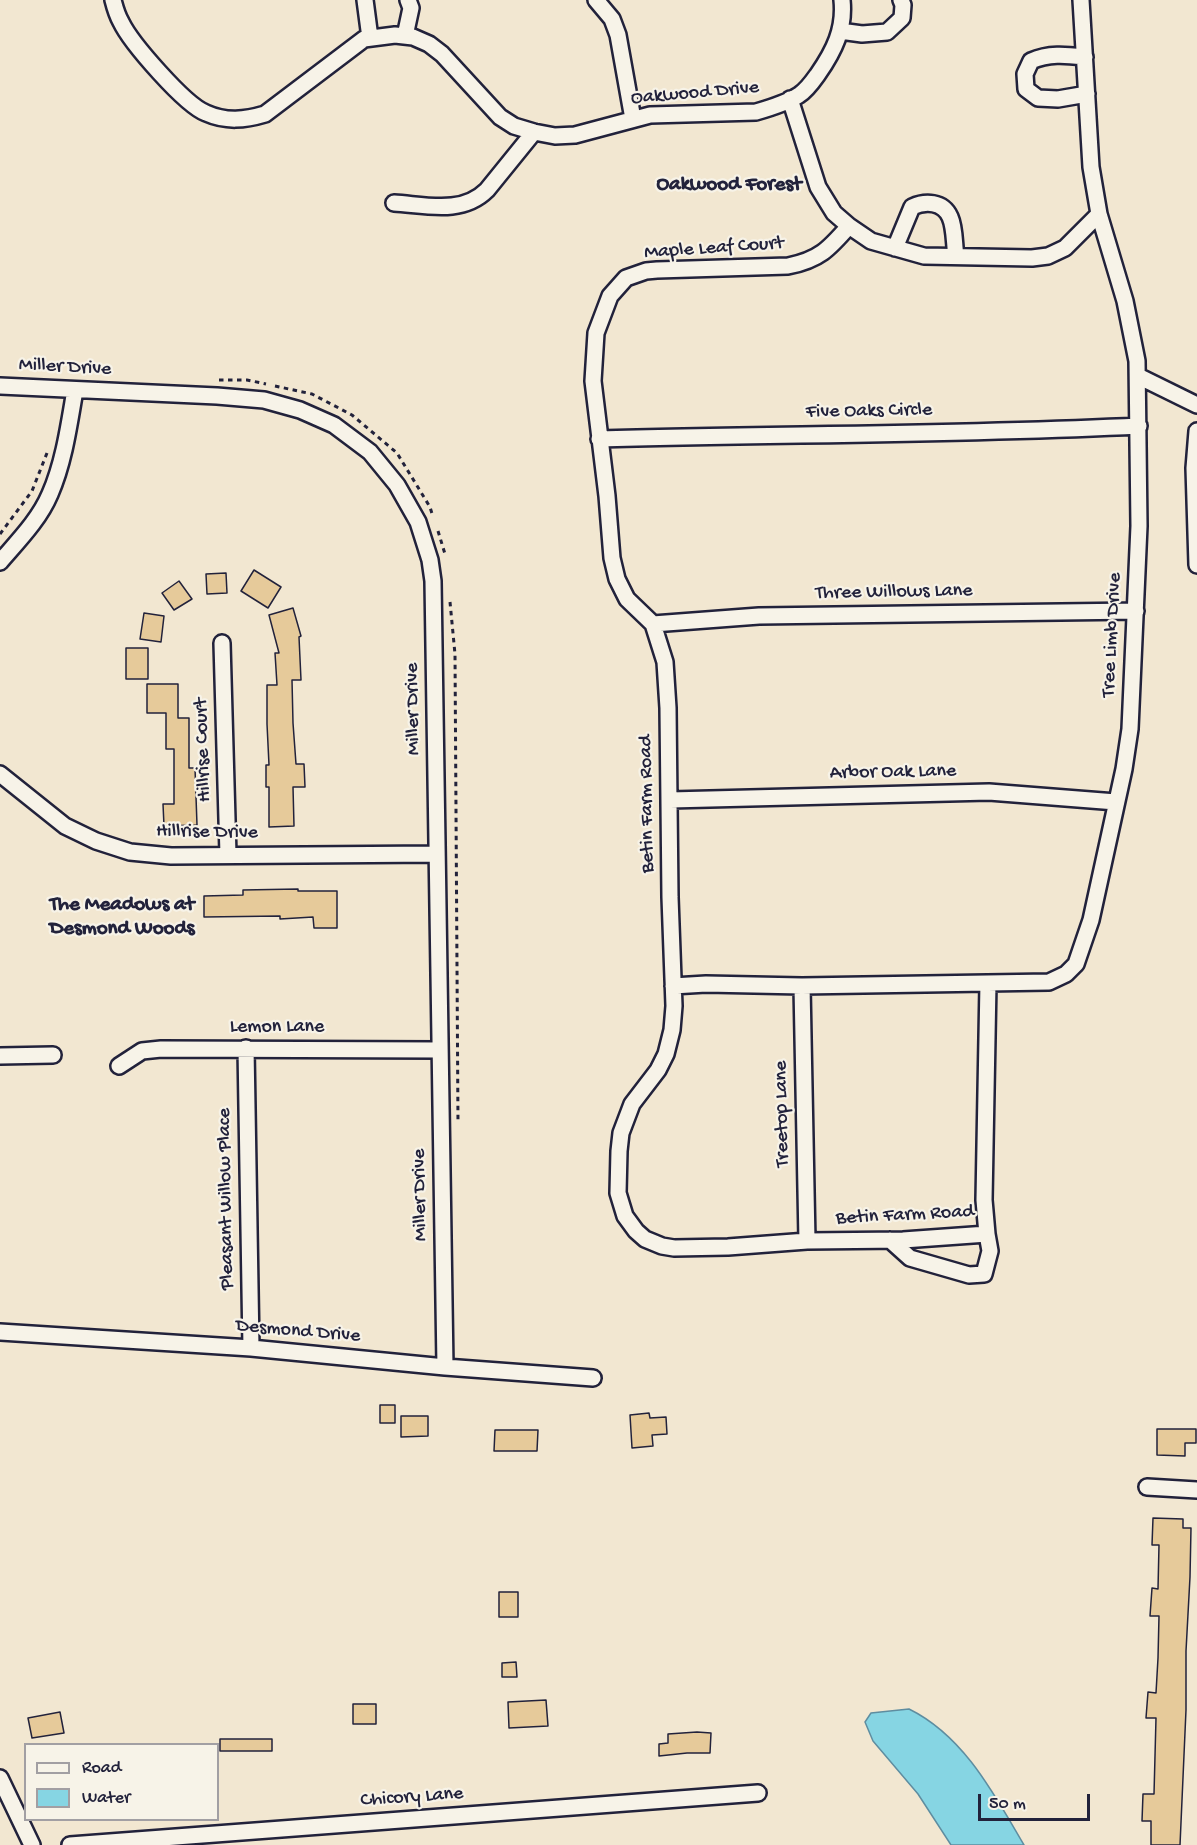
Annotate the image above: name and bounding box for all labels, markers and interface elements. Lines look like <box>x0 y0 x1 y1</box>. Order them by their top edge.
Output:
street label: Oakwood Drive <box>630 76 760 112</box>
district label: Oakwood Forest <box>656 173 802 199</box>
street label: Maple Leaf Court <box>643 232 785 266</box>
street label: Miller Drive <box>18 354 112 382</box>
street label: Five Oaks Circle <box>806 399 932 425</box>
street label: Tree Limb Drive <box>1098 572 1128 698</box>
street label: Three Willows Lane <box>815 580 973 606</box>
street label: Miller Drive <box>401 662 427 756</box>
street label: Hillrise Court <box>190 697 218 803</box>
street label: Betin Farm Road <box>635 735 661 873</box>
street label: Arbor Oak Lane <box>829 760 957 786</box>
street label: Hillrise Drive <box>156 820 258 846</box>
district label: The Meadows at Desmond Woods <box>49 893 195 943</box>
street label: Lemon Lane <box>230 1016 324 1040</box>
street label: Treetop Lane <box>770 1060 796 1168</box>
street label: Pleasant Willow Place <box>213 1108 241 1290</box>
street label: Miller Drive <box>408 1148 434 1242</box>
street label: Betin Farm Road <box>835 1200 975 1232</box>
street label: Desmond Drive <box>235 1315 361 1349</box>
legend <box>24 1743 219 1821</box>
text: Road <box>82 1758 121 1779</box>
street label: Chicory Lane <box>360 1782 464 1814</box>
scale bar <box>981 1782 1094 1820</box>
text: Water <box>82 1788 130 1809</box>
text: 50 m <box>989 1794 1026 1815</box>

